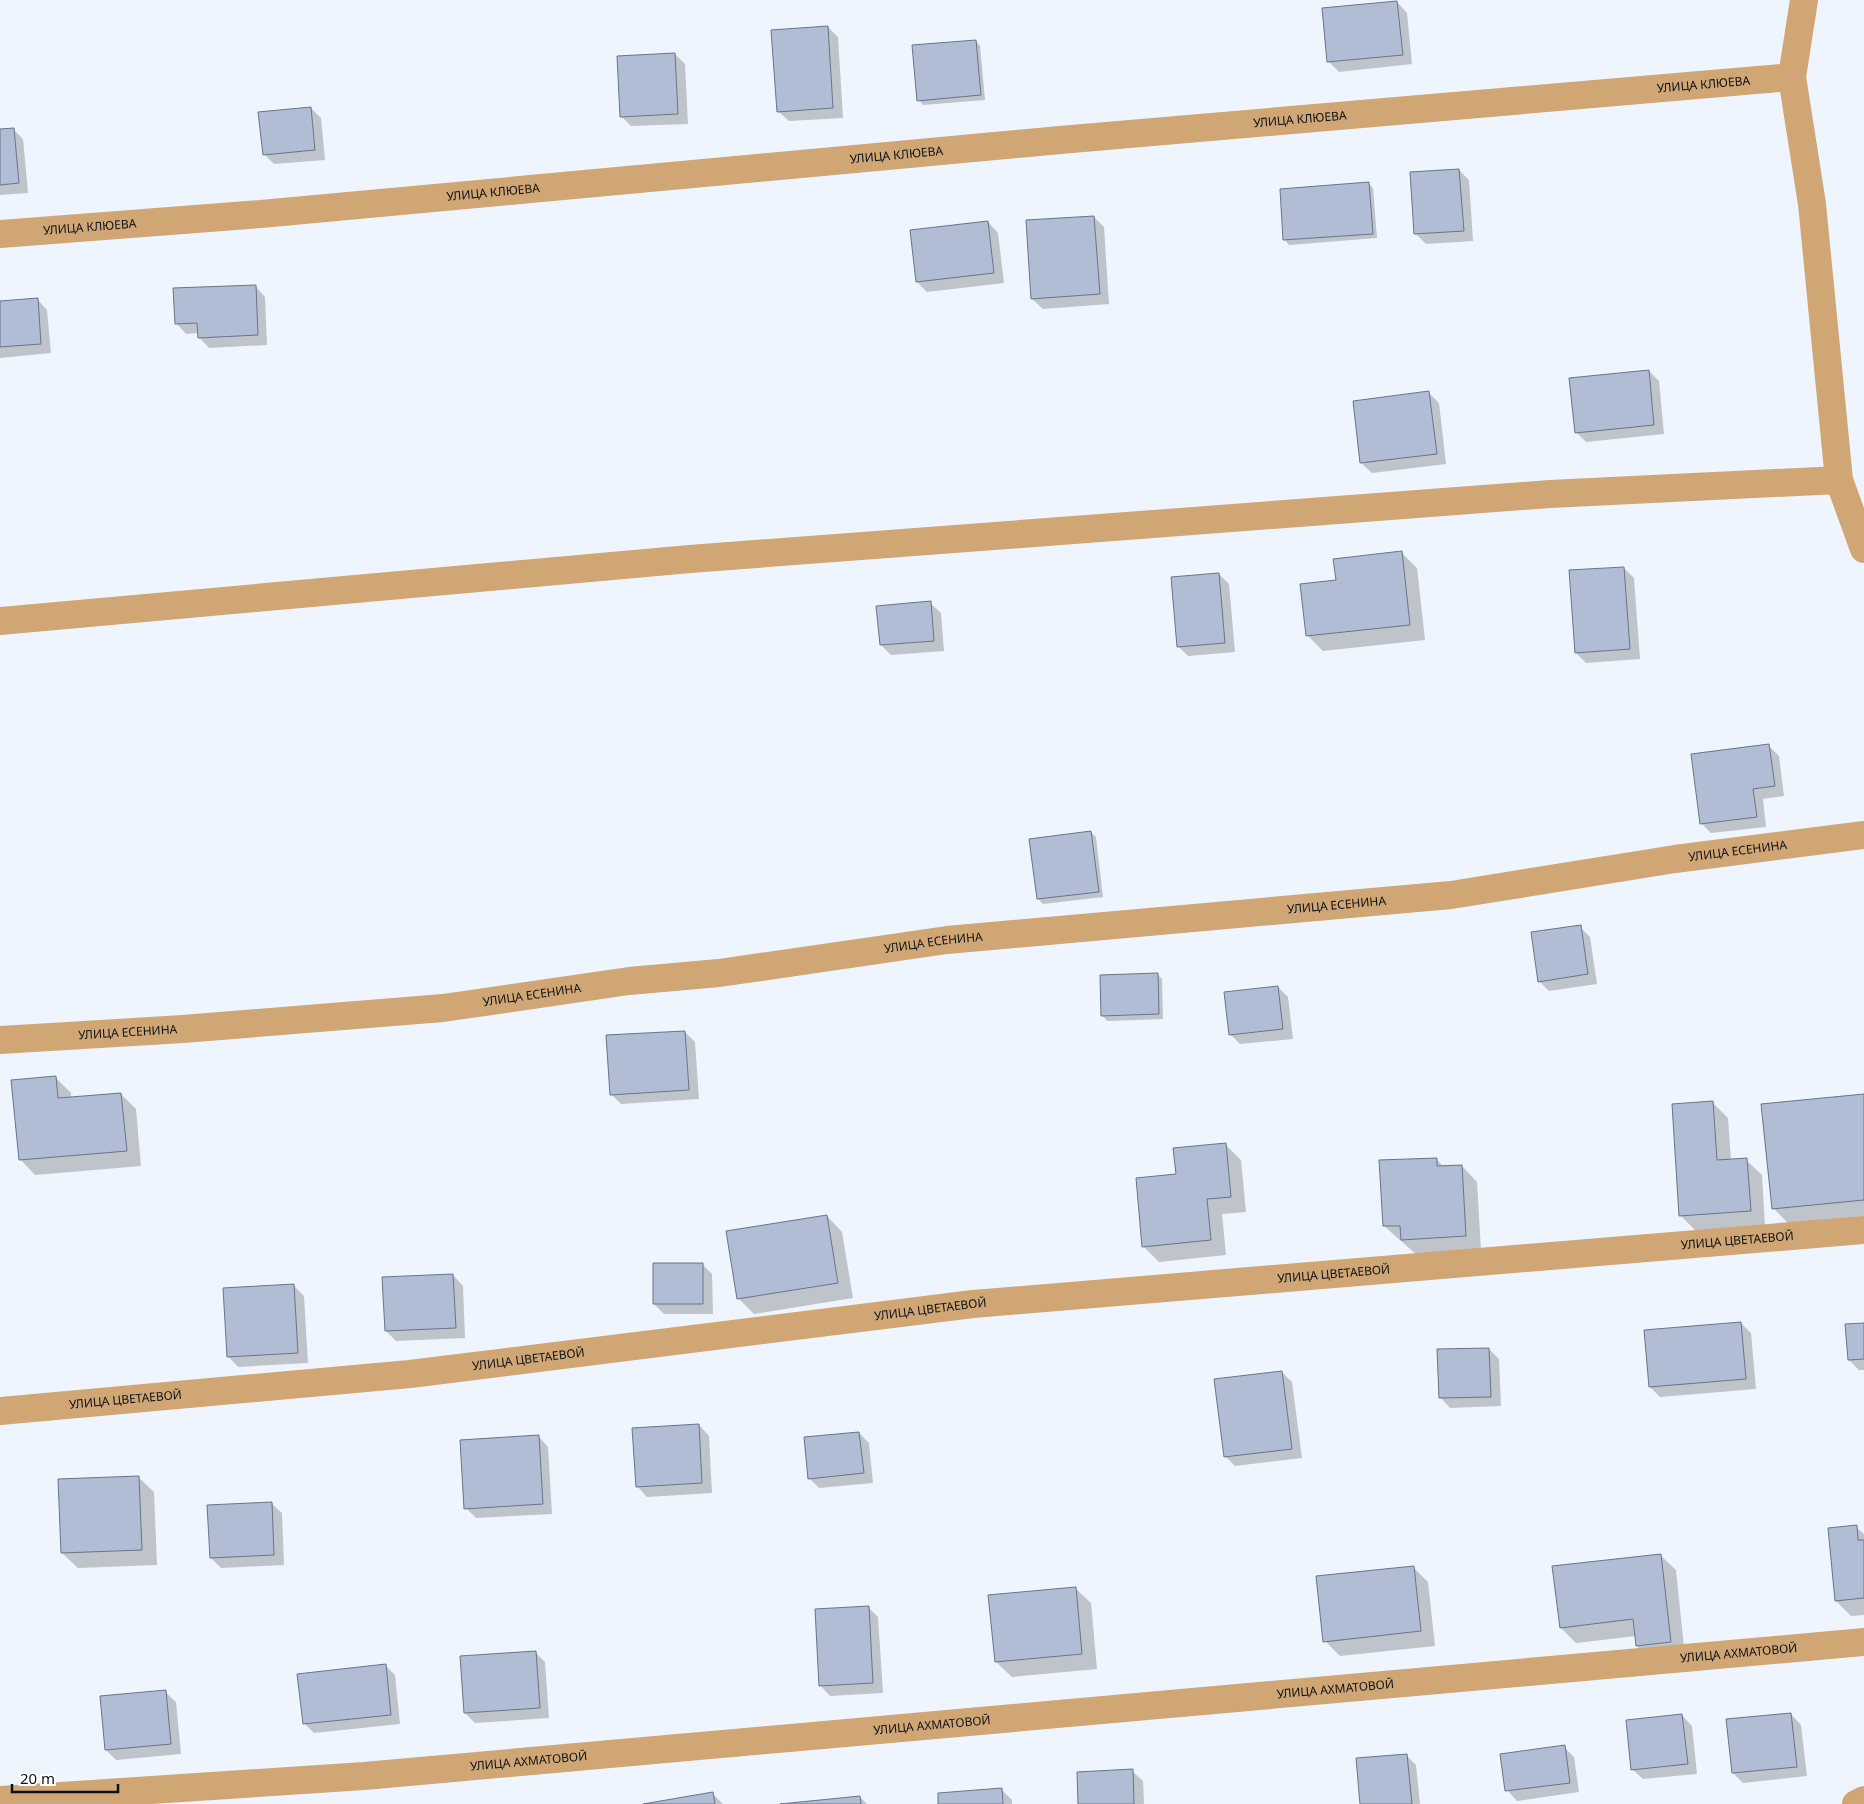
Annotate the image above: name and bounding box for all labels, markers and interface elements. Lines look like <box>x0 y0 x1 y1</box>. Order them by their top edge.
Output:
street label: УЛИЦА КЛЮЕВА <box>1656 72 1751 97</box>
street label: УЛИЦА КЛЮЕВА <box>1253 106 1348 131</box>
street label: УЛИЦА КЛЮЕВА <box>849 142 944 167</box>
street label: УЛИЦА КЛЮЕВА <box>446 179 541 205</box>
street label: УЛИЦА КЛЮЕВА <box>42 215 137 239</box>
street label: УЛИЦА ЕСЕНИНА <box>1687 836 1788 865</box>
street label: УЛИЦА ЕСЕНИНА <box>1286 892 1387 918</box>
street label: УЛИЦА ЕСЕНИНА <box>883 928 984 957</box>
street label: УЛИЦА ЕСЕНИНА <box>482 979 582 1010</box>
street label: УЛИЦА ЕСЕНИНА <box>78 1020 178 1043</box>
street label: УЛИЦА ЦВЕТАЕВОЙ <box>1680 1227 1794 1253</box>
street label: УЛИЦА ЦВЕТАЕВОЙ <box>1277 1260 1391 1287</box>
street label: УЛИЦА ЦВЕТАЕВОЙ <box>873 1294 987 1324</box>
street label: УЛИЦА ЦВЕТАЕВОЙ <box>471 1343 586 1374</box>
street label: УЛИЦА ЦВЕТАЕВОЙ <box>68 1386 183 1413</box>
street label: УЛИЦА АХМАТОВОЙ <box>1679 1639 1798 1666</box>
street label: УЛИЦА АХМАТОВОЙ <box>1276 1675 1395 1702</box>
street label: УЛИЦА АХМАТОВОЙ <box>873 1711 991 1738</box>
street label: УЛИЦА АХМАТОВОЙ <box>469 1747 588 1774</box>
scale bar <box>12 1762 119 1794</box>
text: 20 m <box>20 1768 55 1788</box>

